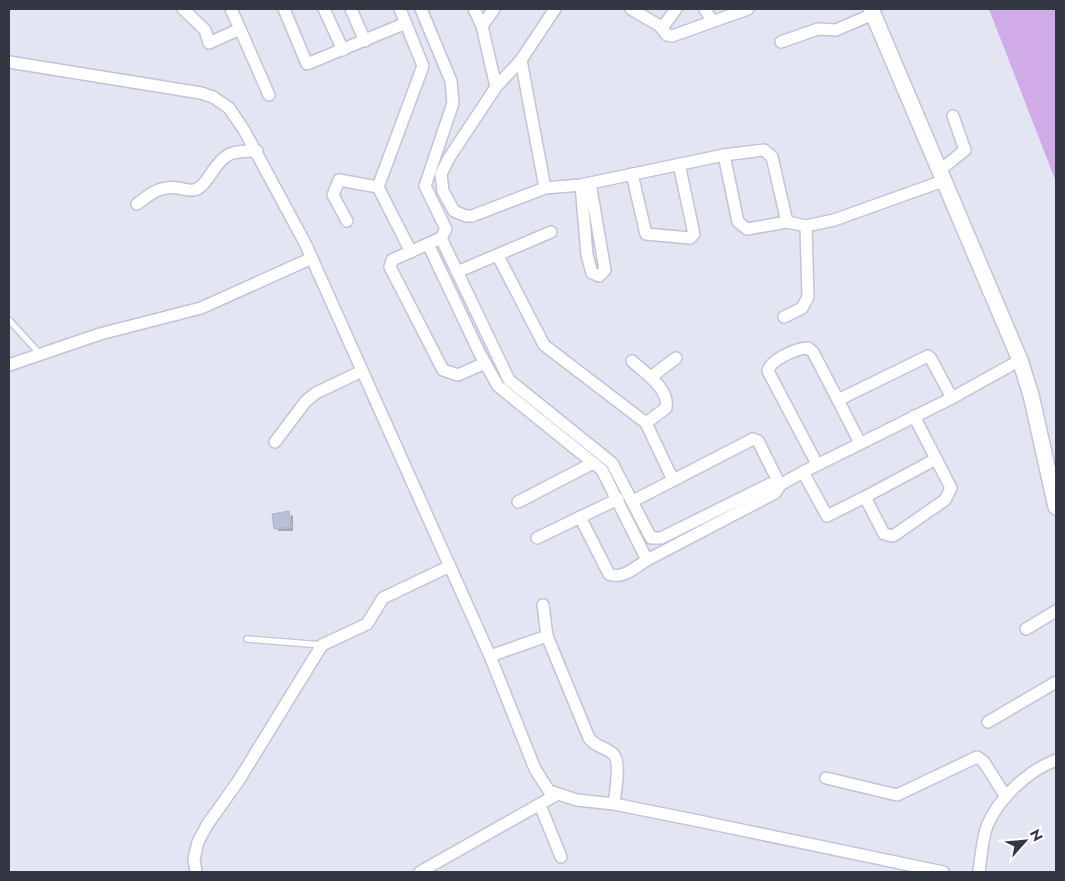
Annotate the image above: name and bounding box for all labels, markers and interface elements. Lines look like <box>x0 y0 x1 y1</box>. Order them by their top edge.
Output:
north arrow <box>1000 816 1050 866</box>
text: N <box>1025 826 1048 845</box>

